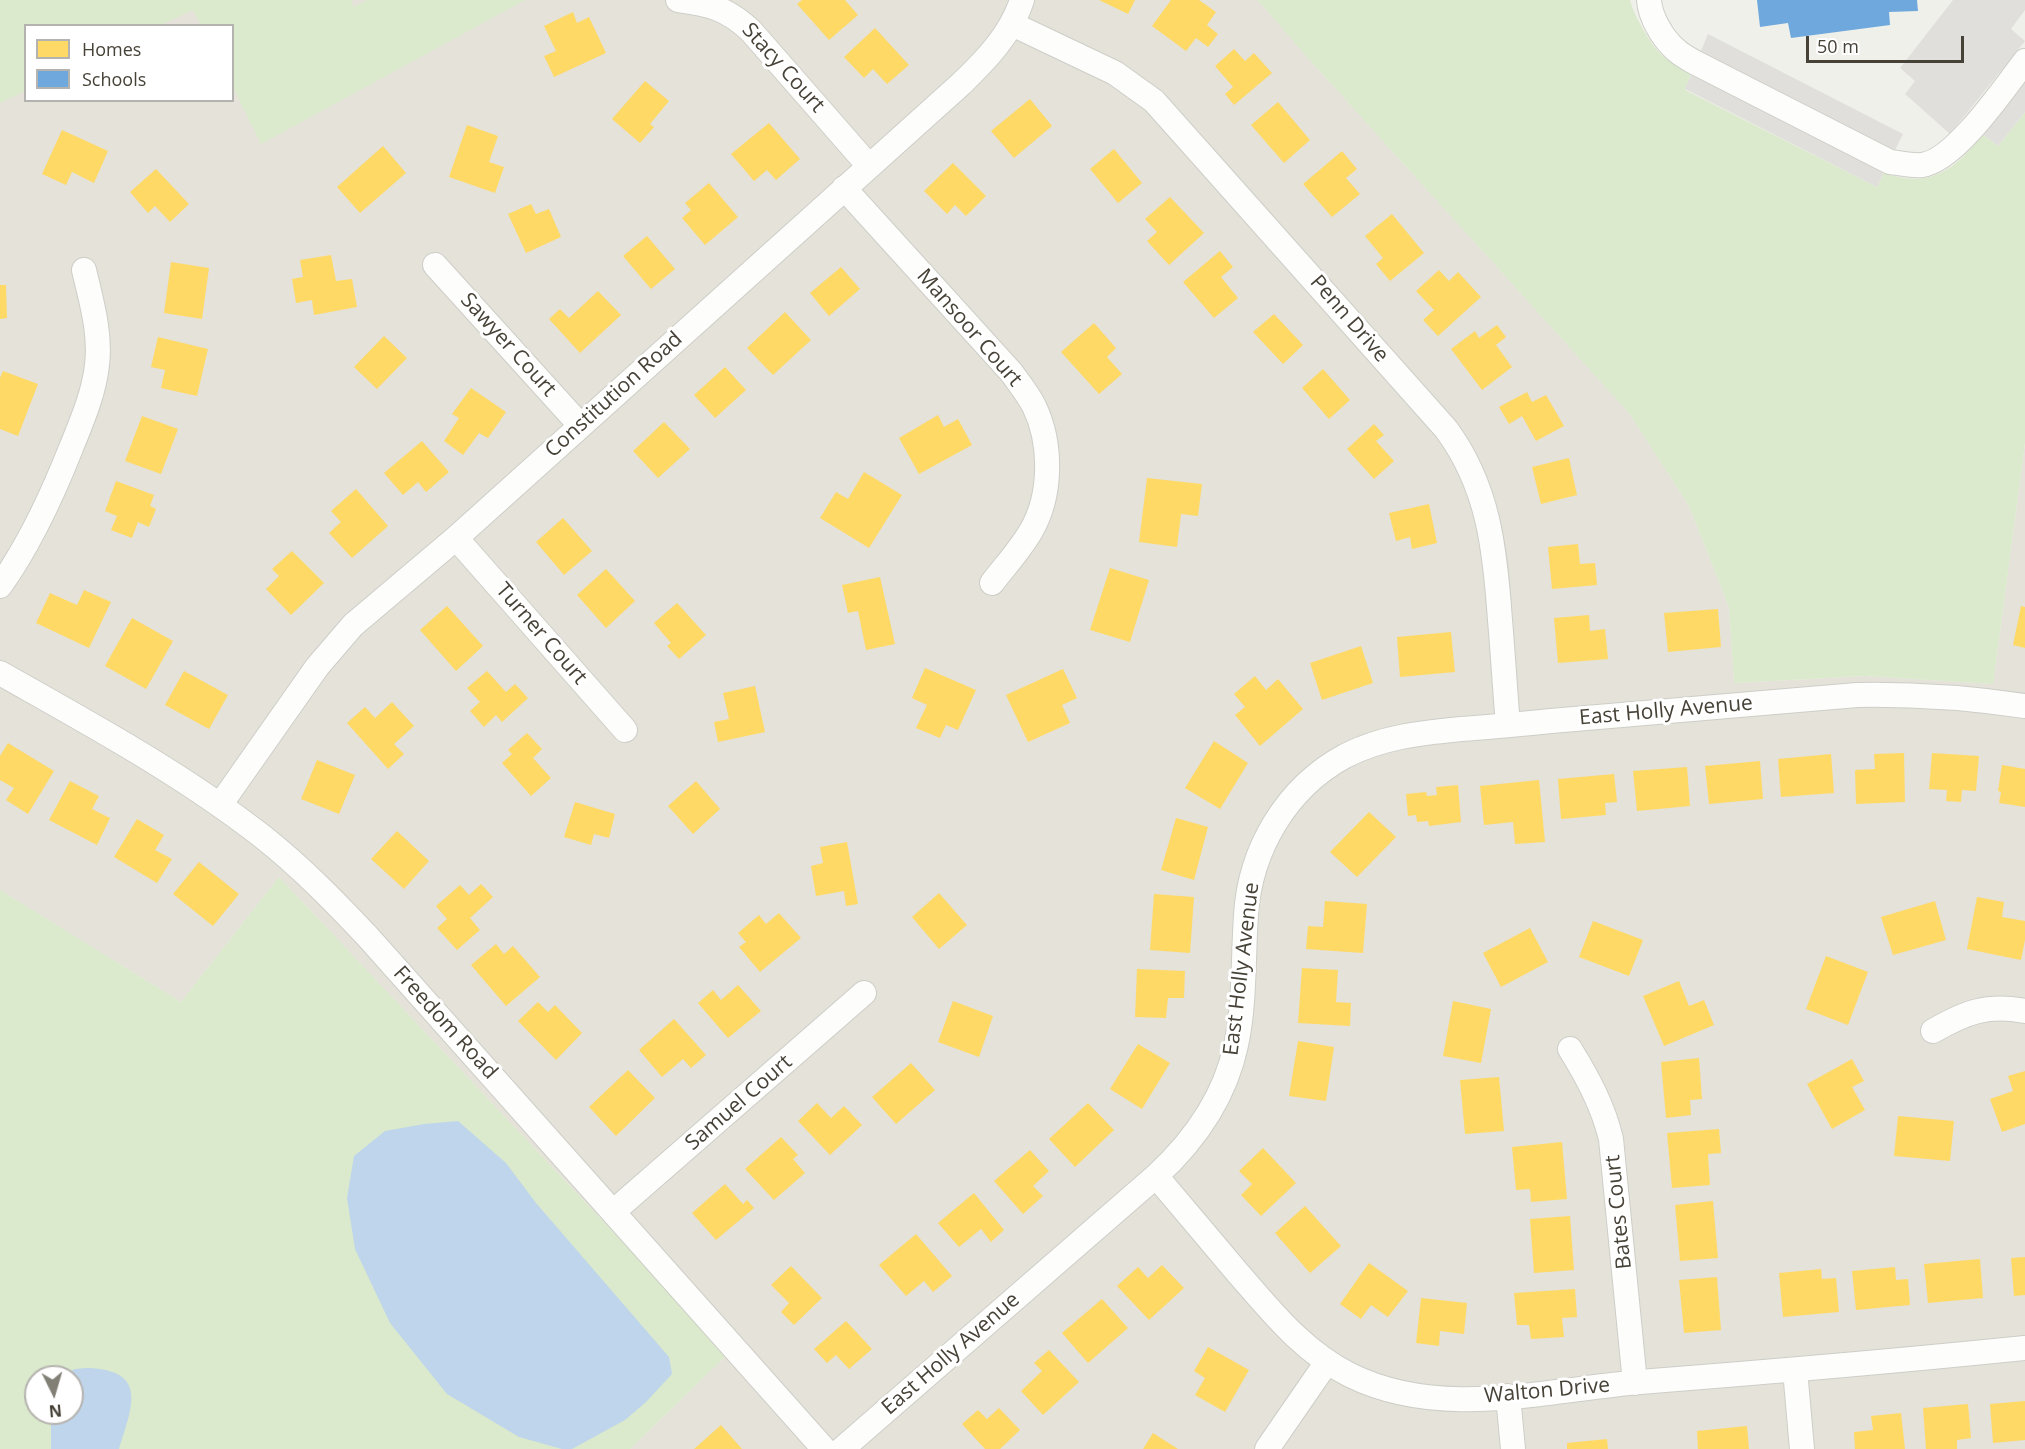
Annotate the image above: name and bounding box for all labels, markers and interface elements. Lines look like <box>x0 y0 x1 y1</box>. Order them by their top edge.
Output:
street label: Stacy Court <box>736 18 830 118</box>
legend <box>24 24 234 102</box>
scale bar <box>1809 24 1966 62</box>
text: 50 m <box>1817 34 1859 58</box>
text: Homes <box>82 37 141 61</box>
text: Schools <box>82 67 146 91</box>
street label: Mansoor Court <box>911 264 1027 392</box>
street label: Penn Drive <box>1304 270 1394 368</box>
street label: Sawyer Court <box>455 288 561 402</box>
street label: Constitution Road <box>540 327 688 463</box>
street label: Turner Court <box>490 578 592 690</box>
street label: East Holly Avenue <box>1578 691 1754 731</box>
street label: East Holly Avenue <box>1219 881 1265 1057</box>
street label: Freedom Road <box>388 961 502 1085</box>
street label: Samuel Court <box>681 1050 797 1156</box>
street label: Bates Court <box>1600 1154 1638 1270</box>
street label: East Holly Avenue <box>877 1287 1025 1421</box>
north arrow <box>24 1365 84 1425</box>
street label: Walton Drive <box>1483 1373 1611 1409</box>
text: N <box>48 1399 63 1422</box>

